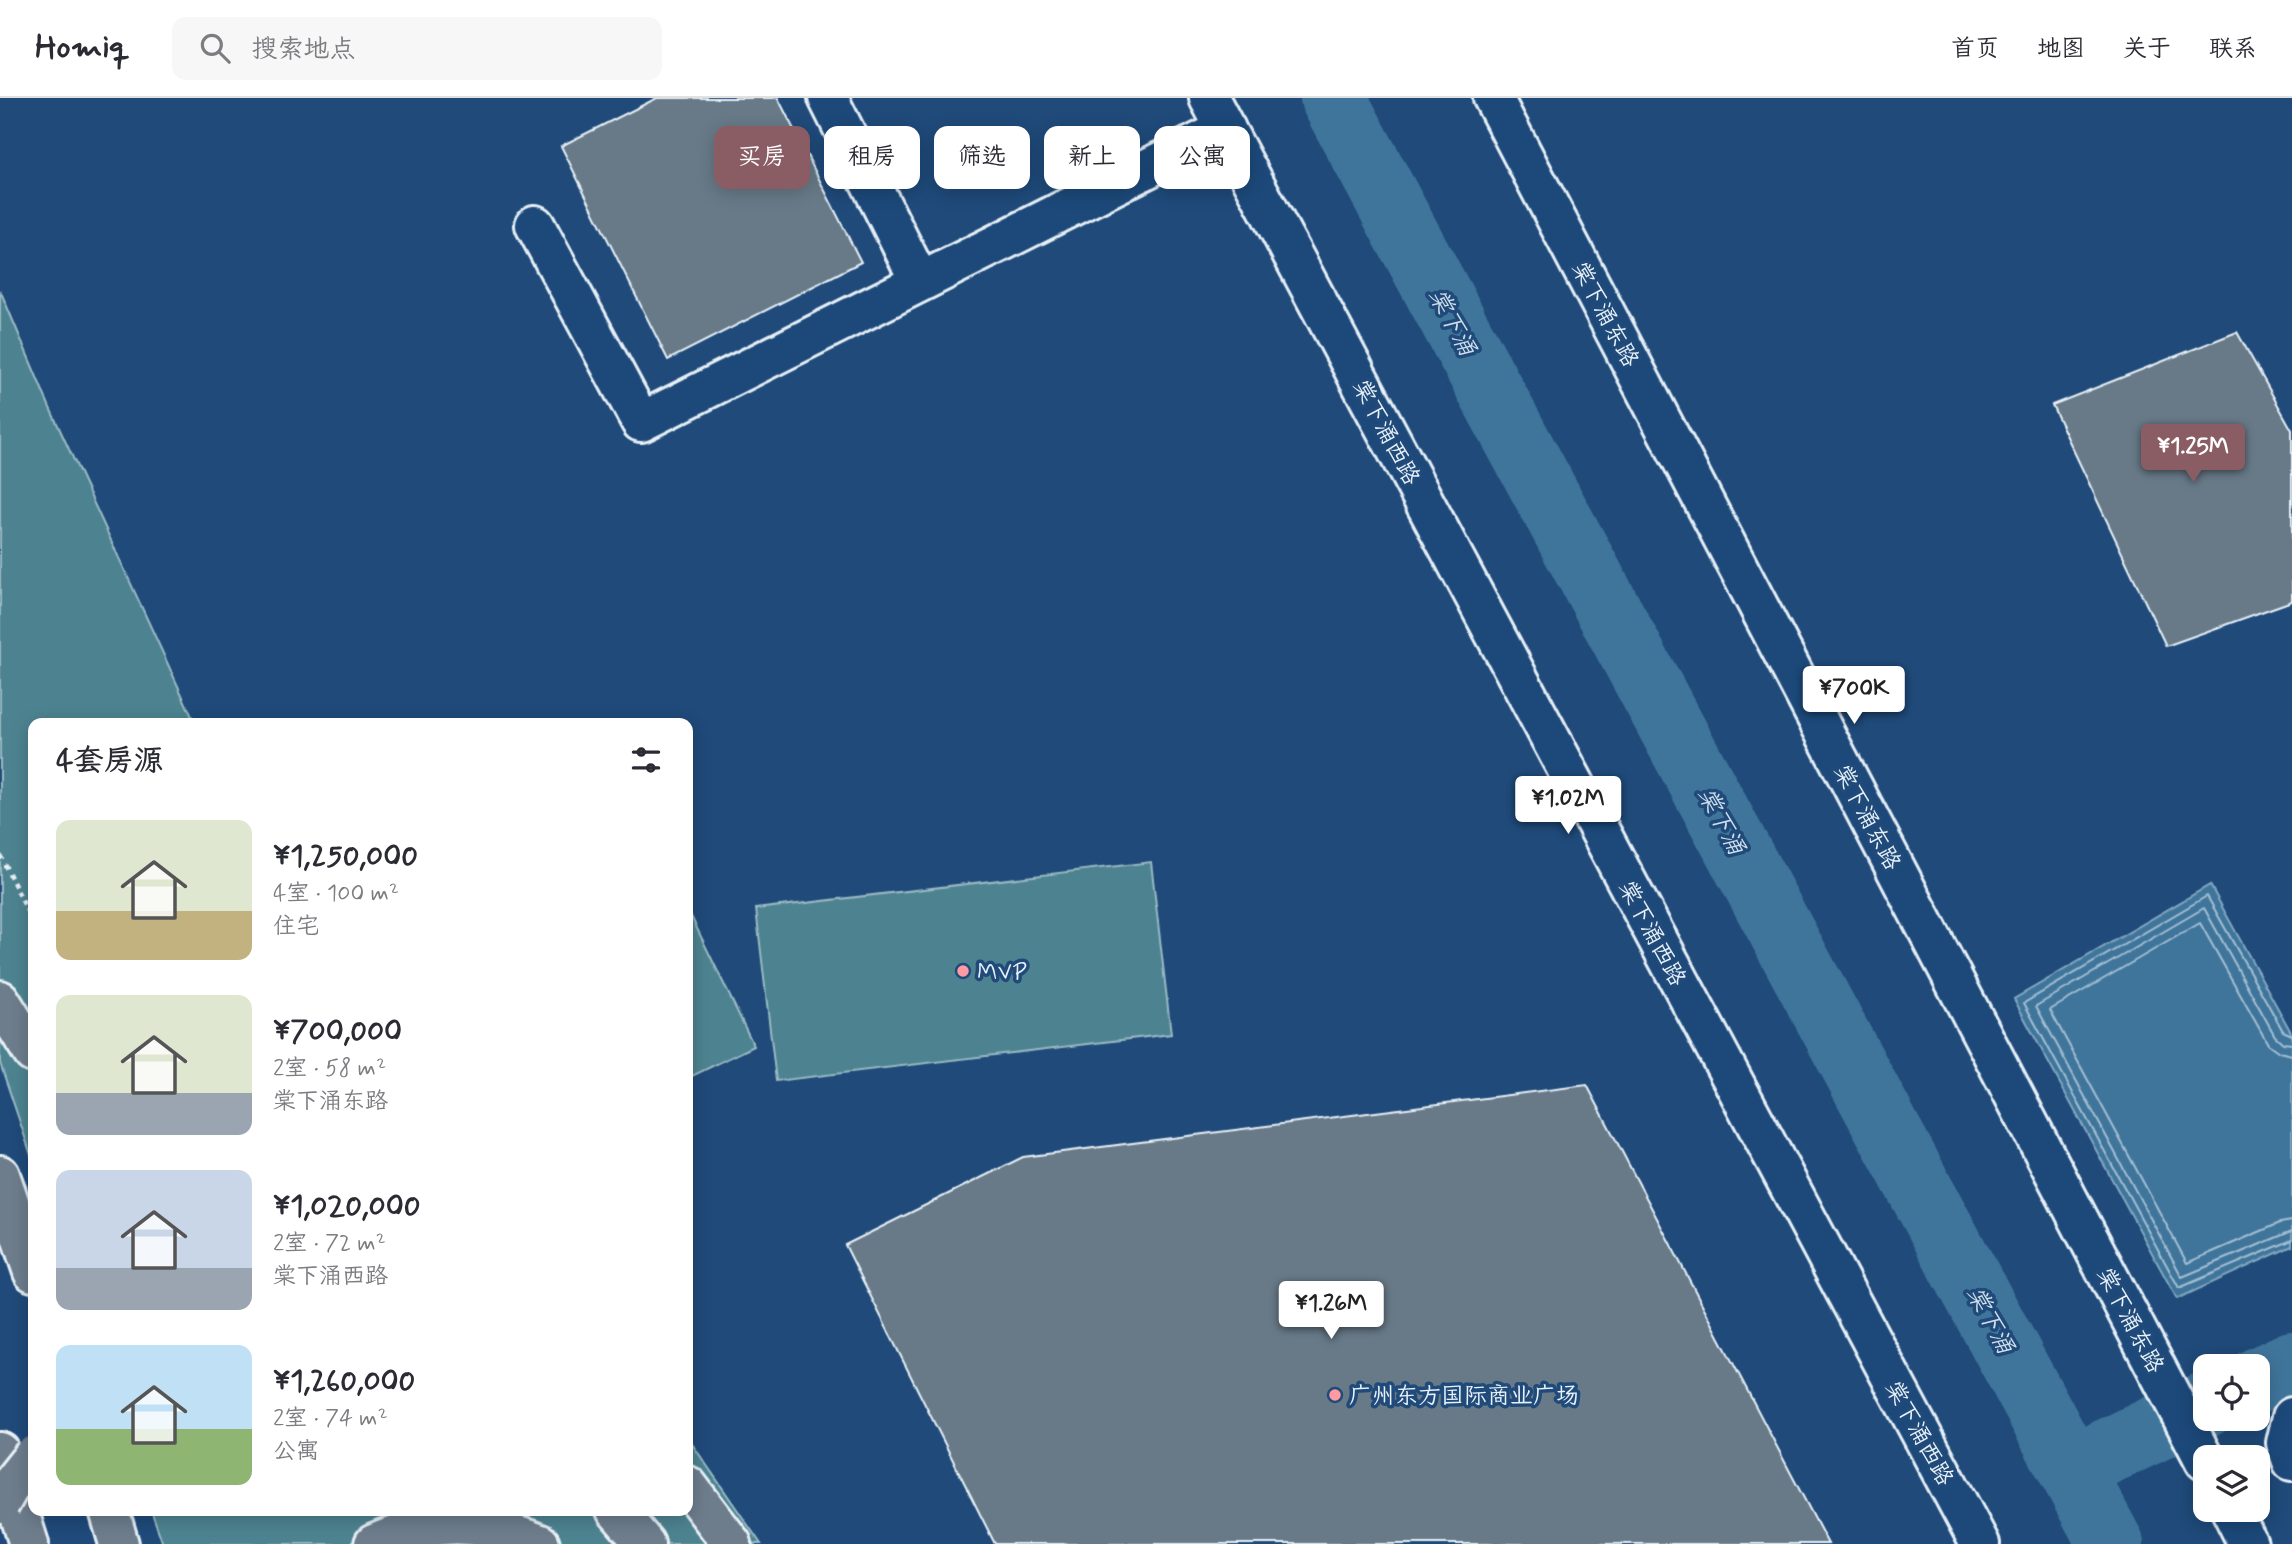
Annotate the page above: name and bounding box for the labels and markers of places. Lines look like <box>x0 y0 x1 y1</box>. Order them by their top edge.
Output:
pin: ¥1.25M <box>2136 424 2250 484</box>
pin: ¥700K <box>1805 666 1903 726</box>
pin: ¥1.02M <box>1511 776 1625 836</box>
place label: MVP <box>977 958 1027 988</box>
marker: MVP <box>955 963 971 979</box>
pin: ¥1.26M <box>1274 1282 1388 1341</box>
place label: 广州东方国际商业广场 <box>1349 1382 1579 1412</box>
marker: 广州东方国际商业广场 <box>1327 1387 1343 1403</box>

